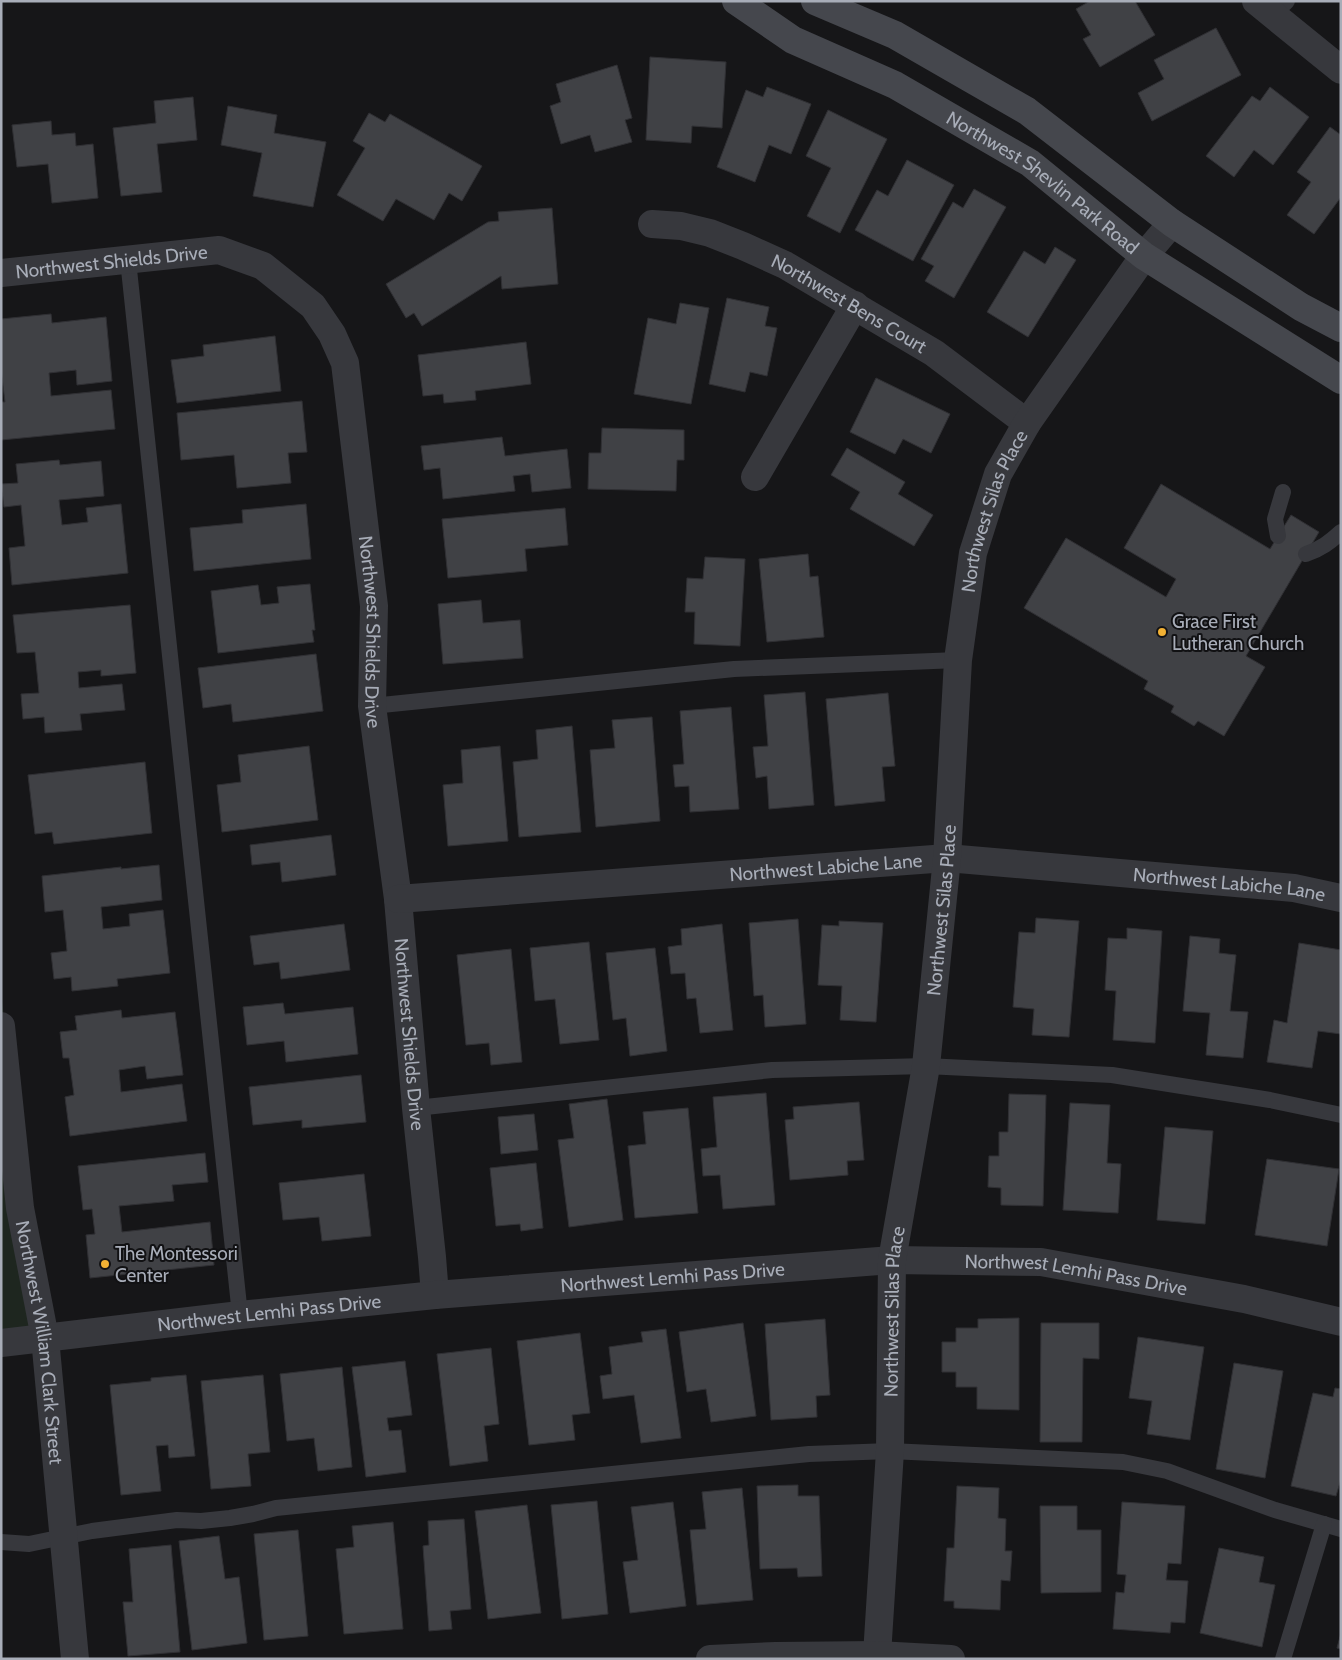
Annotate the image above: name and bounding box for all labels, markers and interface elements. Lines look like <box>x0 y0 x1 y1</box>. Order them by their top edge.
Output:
street label: Northwest Shevlin Park Road <box>943 106 1144 259</box>
street label: Northwest Shields Drive <box>14 240 209 283</box>
street label: Northwest Bens Court <box>768 249 931 358</box>
street label: Northwest Silas Place <box>956 425 1032 594</box>
street label: Northwest Shields Drive <box>354 534 386 730</box>
place label: Grace First Lutheran Church <box>1172 610 1304 655</box>
marker: Grace First Lutheran Church <box>1156 626 1168 638</box>
street label: Northwest Silas Place <box>922 824 960 997</box>
street label: Northwest Labiche Lane <box>729 848 923 886</box>
street label: Northwest Labiche Lane <box>1132 863 1328 906</box>
street label: Northwest Shields Drive <box>390 937 430 1132</box>
street label: Northwest William Clark Street <box>11 1219 68 1466</box>
street label: Northwest Silas Place <box>879 1224 909 1397</box>
place label: The Montessori Center <box>115 1242 238 1287</box>
street label: Northwest Lemhi Pass Drive <box>964 1249 1189 1300</box>
street label: Northwest Lemhi Pass Drive <box>560 1257 786 1297</box>
marker: The Montessori Center <box>99 1258 111 1270</box>
street label: Northwest Lemhi Pass Drive <box>156 1289 383 1336</box>

